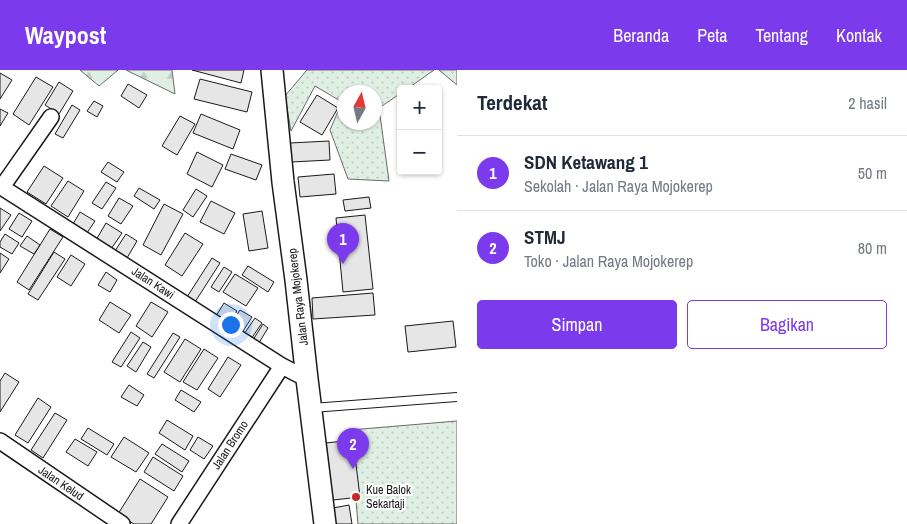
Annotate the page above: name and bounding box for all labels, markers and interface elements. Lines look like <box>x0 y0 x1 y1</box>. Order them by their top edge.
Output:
text: Waypost <box>25 19 106 51</box>
text: Beranda <box>613 23 669 48</box>
text: Peta <box>697 23 728 48</box>
text: Tentang <box>756 23 808 48</box>
text: Kontak <box>836 23 882 48</box>
north arrow <box>337 85 382 130</box>
map controls <box>397 85 442 175</box>
button: + <box>397 85 442 130</box>
text: Terdekat <box>477 88 548 117</box>
text: 2 hasil <box>848 92 887 114</box>
button: − <box>397 130 442 175</box>
text: SDN Ketawang 1 <box>524 149 648 175</box>
text: 1 <box>489 162 497 184</box>
text: 50 m <box>858 162 887 184</box>
text: Sekolah · Jalan Raya Mojokerep <box>524 175 713 197</box>
pin: 1 <box>327 223 359 264</box>
text: STMJ <box>524 224 566 250</box>
text: 2 <box>489 237 497 259</box>
text: 80 m <box>858 237 887 259</box>
street label: Jalan Raya Mojokerep <box>284 247 312 347</box>
text: Toko · Jalan Raya Mojokerep <box>524 250 693 272</box>
street label: Jalan Kawi <box>128 263 178 303</box>
button: Simpan <box>477 300 677 349</box>
button: Bagikan <box>687 300 887 349</box>
your location <box>218 312 244 338</box>
street label: Jalan Bromo <box>208 417 252 473</box>
pin: 2 <box>337 428 369 469</box>
street label: Jalan Kelud <box>35 462 87 504</box>
place label: Kue Balok Sekartaji <box>366 482 411 512</box>
marker: Kue Balok Sekartaji <box>350 491 362 503</box>

